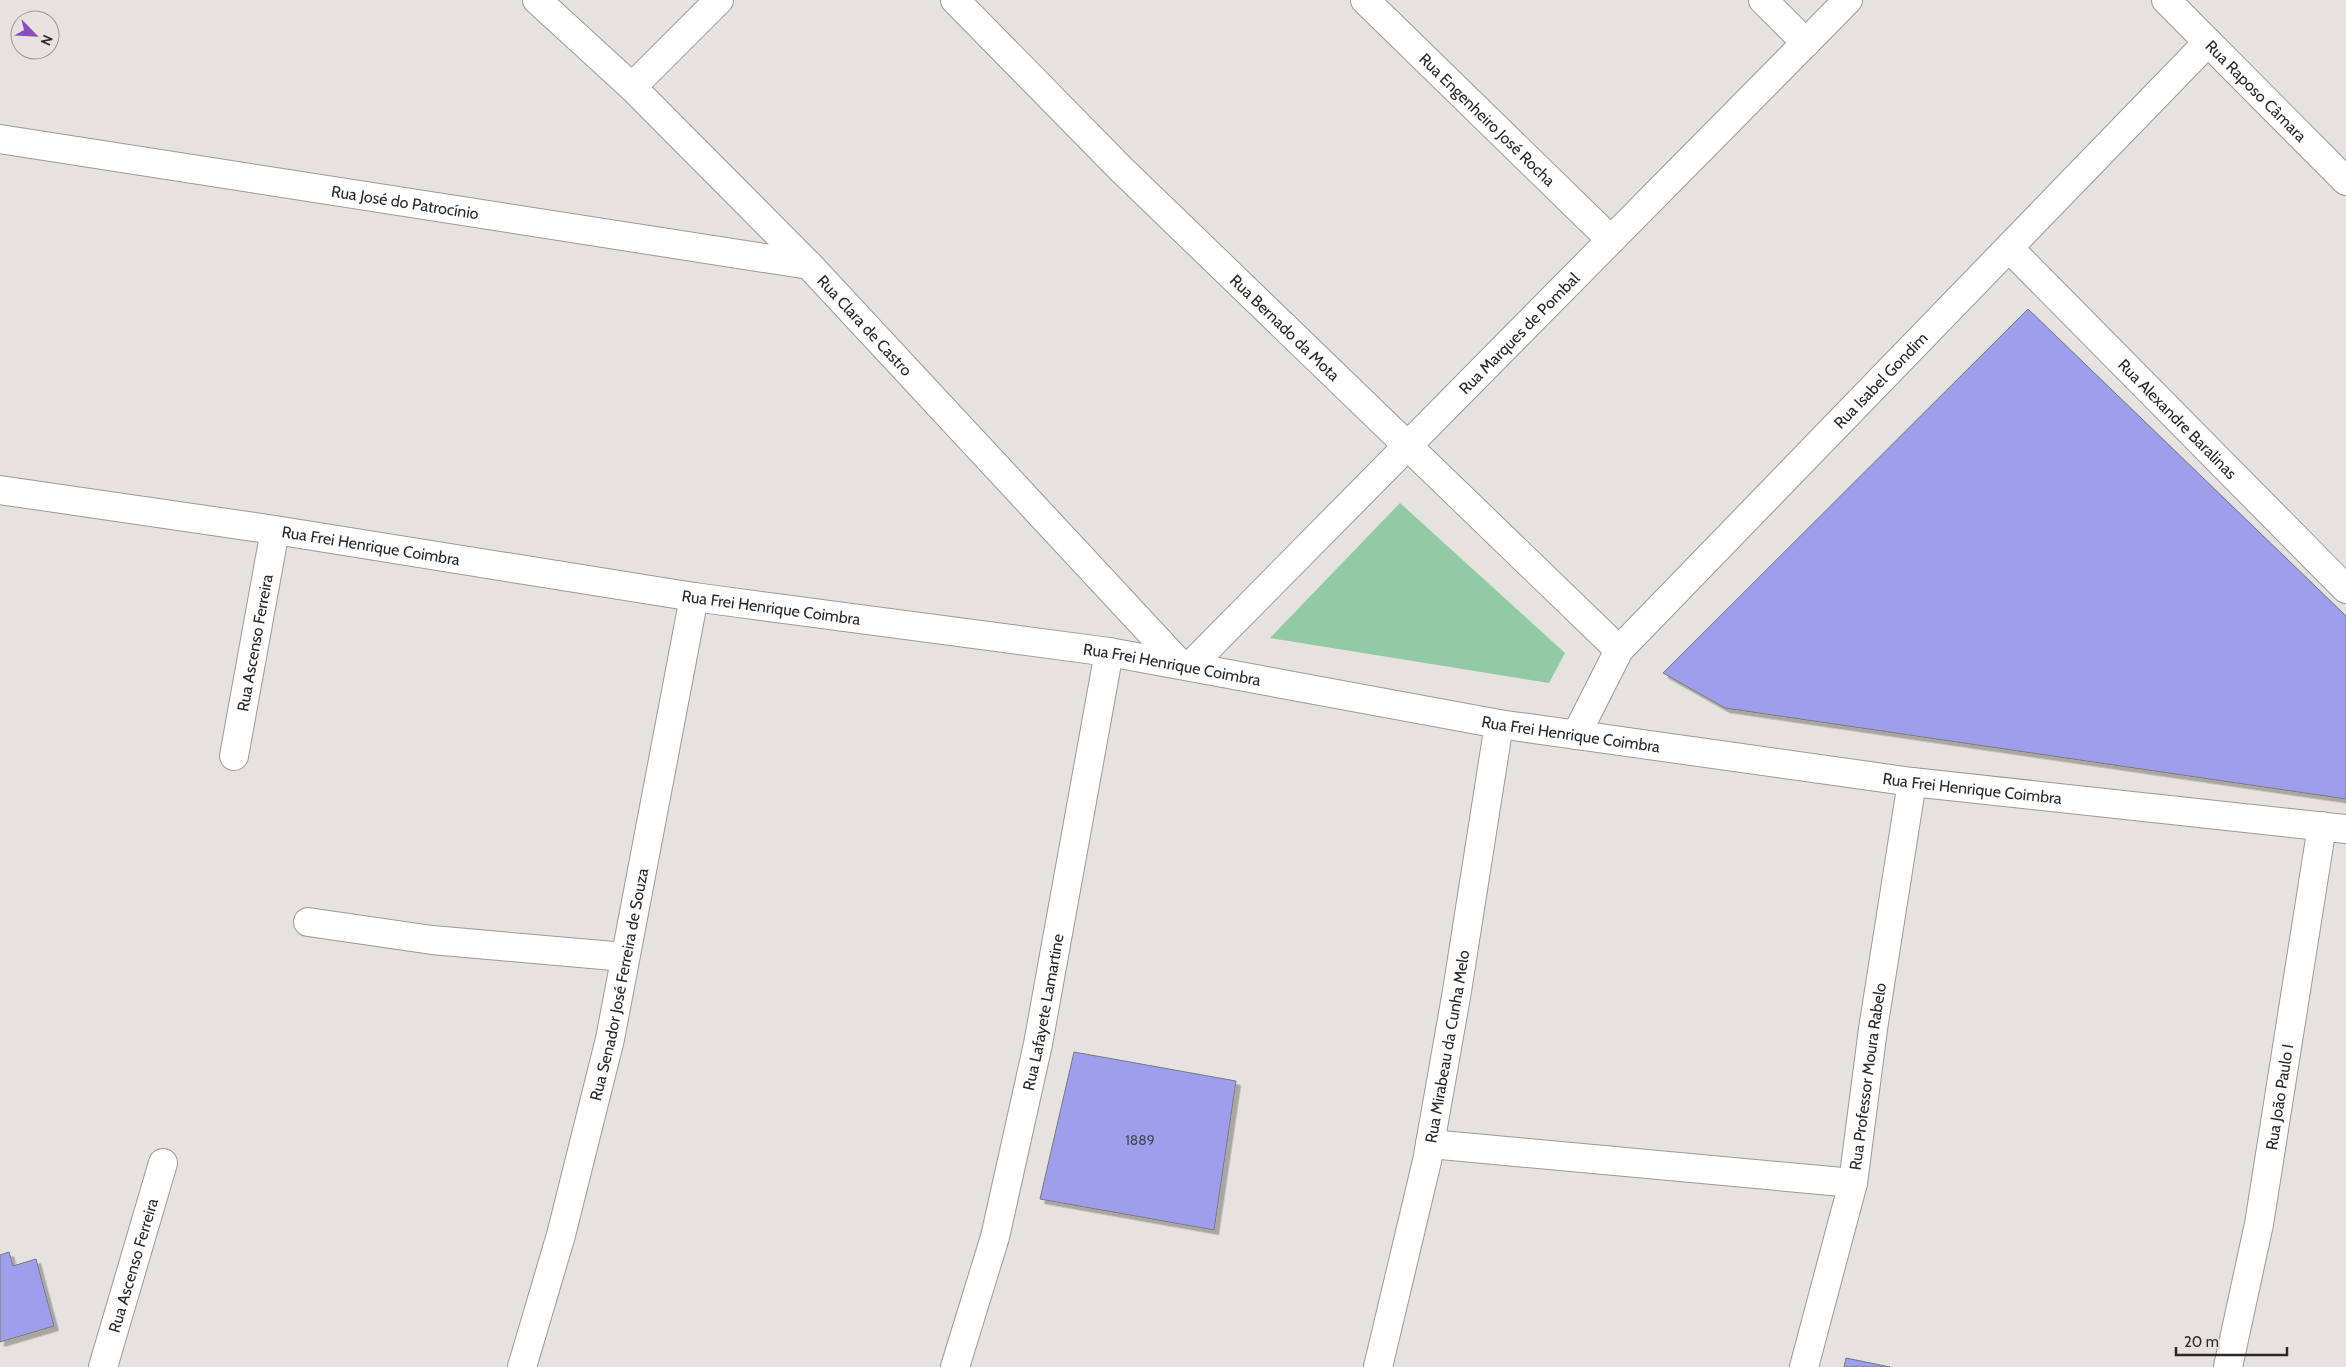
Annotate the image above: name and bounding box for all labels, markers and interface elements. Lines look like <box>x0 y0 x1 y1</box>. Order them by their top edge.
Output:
north arrow <box>10 10 60 60</box>
text: N <box>37 32 57 48</box>
street label: Rua Raposo Câmara <box>2202 36 2311 146</box>
street label: Rua Engenheiro José Rocha <box>1415 49 1560 190</box>
street label: Rua José do Patrocínio <box>330 181 480 223</box>
street label: Rua Marques de Pombal <box>1455 268 1583 398</box>
street label: Rua Bernado da Mota <box>1226 270 1344 385</box>
street label: Rua Clara de Castro <box>813 271 917 380</box>
street label: Rua Isabel Gondim <box>1830 328 1931 432</box>
street label: Rua Alexandre Baralinas <box>2114 355 2241 483</box>
street label: Rua Frei Henrique Coimbra <box>280 522 462 569</box>
street label: Rua Ascenso Ferreira <box>233 572 276 713</box>
street label: Rua Frei Henrique Coimbra <box>680 586 862 629</box>
street label: Rua Frei Henrique Coimbra <box>1082 639 1263 689</box>
street label: Rua Frei Henrique Coimbra <box>1480 711 1662 756</box>
street label: Rua Frei Henrique Coimbra <box>1881 768 2063 808</box>
street label: Rua Senador José Ferreira de Souza <box>585 866 652 1103</box>
street label: Rua Lafayete Lamartine <box>1018 932 1067 1092</box>
street label: Rua Mirabeau da Cunha Melo <box>1421 948 1473 1144</box>
street label: Rua Professor Moura Rabelo <box>1845 981 1890 1171</box>
street label: Rua João Paulo I <box>2261 1042 2297 1151</box>
house number: 1889 <box>1125 1131 1155 1149</box>
street label: Rua Ascenso Ferreira <box>104 1196 162 1335</box>
scale bar <box>2176 1324 2287 1356</box>
text: 20 m <box>2184 1333 2219 1351</box>

